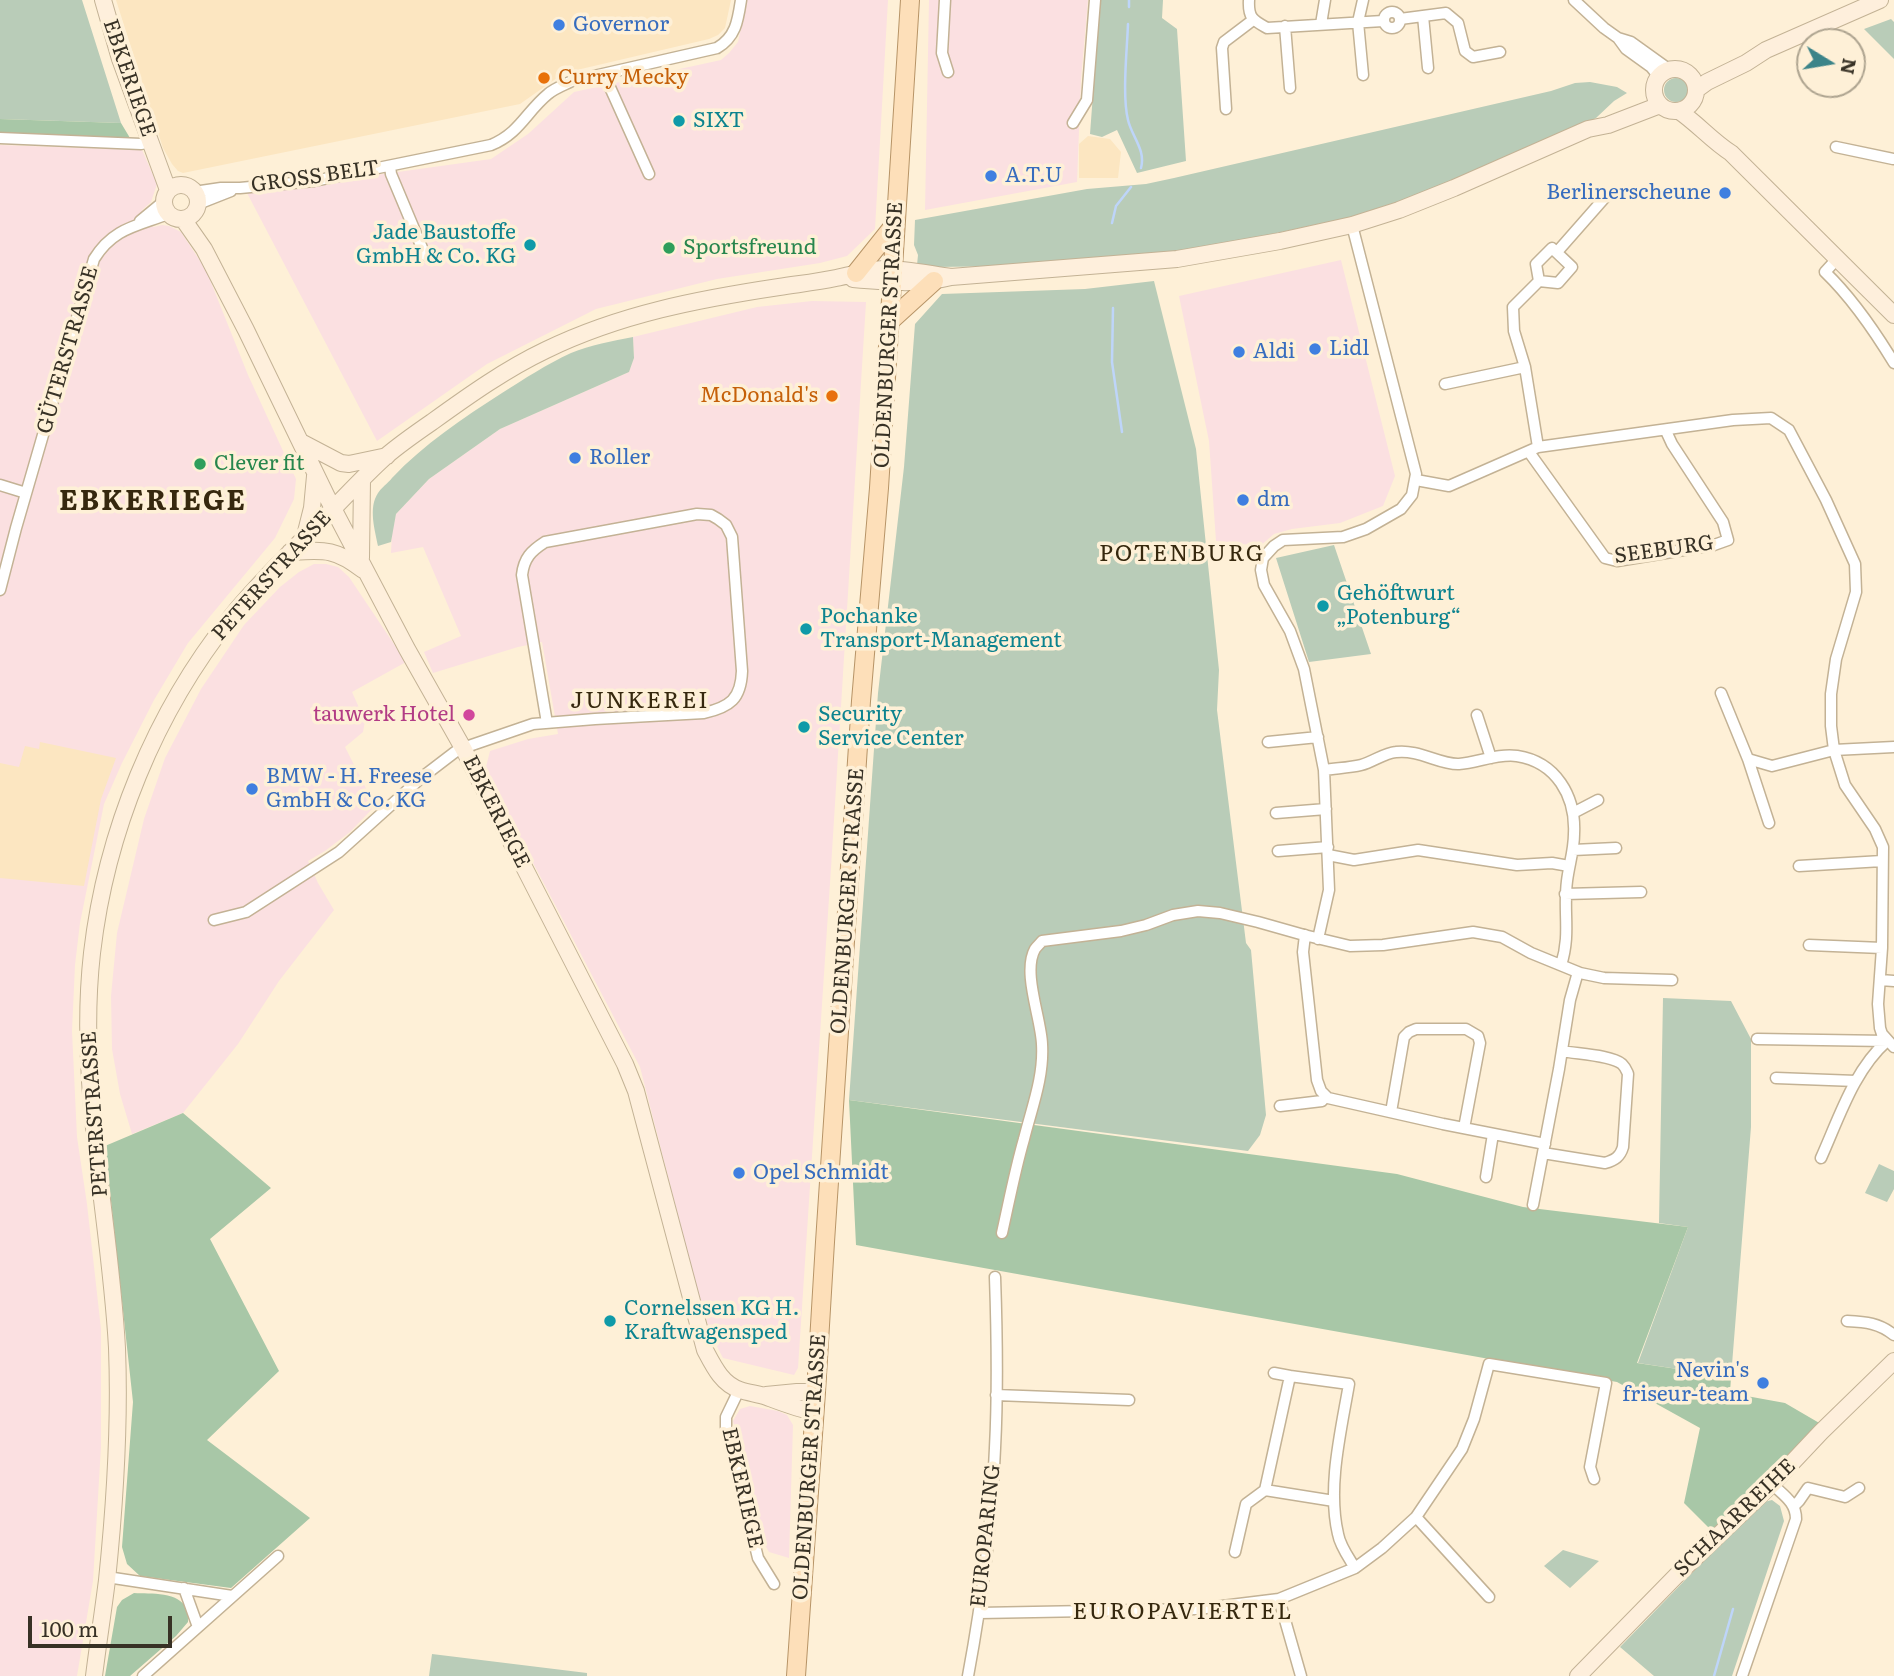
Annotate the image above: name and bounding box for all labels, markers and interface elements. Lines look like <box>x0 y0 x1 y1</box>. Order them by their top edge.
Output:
place label: Governor <box>573 12 669 38</box>
street label: EBKERIEGE <box>97 16 161 140</box>
marker: Governor <box>551 17 567 33</box>
north arrow <box>1796 28 1866 98</box>
text: N <box>1834 56 1865 77</box>
place label: Curry Mecky <box>558 65 688 91</box>
marker: Curry Mecky <box>536 70 552 86</box>
place label: SIXT <box>693 108 744 134</box>
marker: SIXT <box>671 113 687 129</box>
street label: GROSS BELT <box>249 156 381 198</box>
place label: A.T.U <box>1005 163 1062 189</box>
marker: A.T.U <box>983 168 999 184</box>
place label: Berlinerscheune <box>1546 180 1711 206</box>
marker: Berlinerscheune <box>1717 185 1733 201</box>
street label: OLDENBURGER STRASSE <box>869 201 909 469</box>
place label: Jade Baustoffe GmbH & Co. KG <box>356 220 516 270</box>
place label: Sportsfreund <box>683 235 817 261</box>
marker: Jade Baustoffe GmbH & Co. KG <box>522 237 538 253</box>
marker: Sportsfreund <box>661 240 677 256</box>
street label: GÜTERSTRASSE <box>32 263 104 437</box>
place label: Lidl <box>1329 336 1369 362</box>
place label: Aldi <box>1253 339 1295 365</box>
marker: Lidl <box>1307 341 1323 357</box>
marker: Aldi <box>1231 344 1247 360</box>
place label: McDonald's <box>700 383 818 409</box>
marker: McDonald's <box>824 388 840 404</box>
place label: Roller <box>589 445 650 471</box>
marker: Roller <box>567 450 583 466</box>
place label: Clever fit <box>214 451 304 477</box>
marker: Clever fit <box>192 456 208 472</box>
district label: EBKERIEGE <box>60 485 246 519</box>
place label: dm <box>1257 487 1290 513</box>
marker: dm <box>1235 492 1251 508</box>
street label: PETERSTRASSE <box>207 506 337 646</box>
street label: SEEBURG <box>1613 531 1715 569</box>
district label: POTENBURG <box>1100 540 1264 568</box>
place label: Gehöftwurt „Potenburg“ <box>1337 581 1461 631</box>
marker: Gehöftwurt „Potenburg“ <box>1315 598 1331 614</box>
place label: Pochanke Transport-Management <box>820 604 1062 654</box>
marker: Pochanke Transport-Management <box>798 621 814 637</box>
district label: JUNKEREI <box>571 687 709 715</box>
place label: tauwerk Hotel <box>313 702 455 728</box>
place label: Security Service Center <box>818 702 964 752</box>
marker: tauwerk Hotel <box>461 707 477 723</box>
marker: Security Service Center <box>796 719 812 735</box>
street label: EBKERIEGE <box>457 752 535 872</box>
place label: BMW - H. Freese GmbH & Co. KG <box>266 764 432 814</box>
street label: OLDENBURGER STRASSE <box>826 767 870 1035</box>
marker: BMW - H. Freese GmbH & Co. KG <box>244 781 260 797</box>
street label: PETERSTRASSE <box>77 1030 113 1198</box>
place label: Opel Schmidt <box>753 1160 889 1186</box>
marker: Opel Schmidt <box>731 1165 747 1181</box>
place label: Cornelssen KG H. Kraftwagensped <box>624 1296 799 1346</box>
marker: Cornelssen KG H. Kraftwagensped <box>602 1313 618 1329</box>
street label: OLDENBURGER STRASSE <box>788 1333 832 1601</box>
place label: Nevin's friseur-team <box>1622 1358 1749 1408</box>
marker: Nevin's friseur-team <box>1755 1375 1771 1391</box>
street label: EBKERIEGE <box>716 1425 768 1551</box>
street label: SCHAARREIHE <box>1669 1454 1801 1582</box>
street label: EUROPARING <box>966 1463 1006 1609</box>
district label: EUROPAVIERTEL <box>1074 1598 1292 1626</box>
scale bar <box>32 1602 175 1646</box>
text: 100 m <box>41 1612 98 1643</box>

